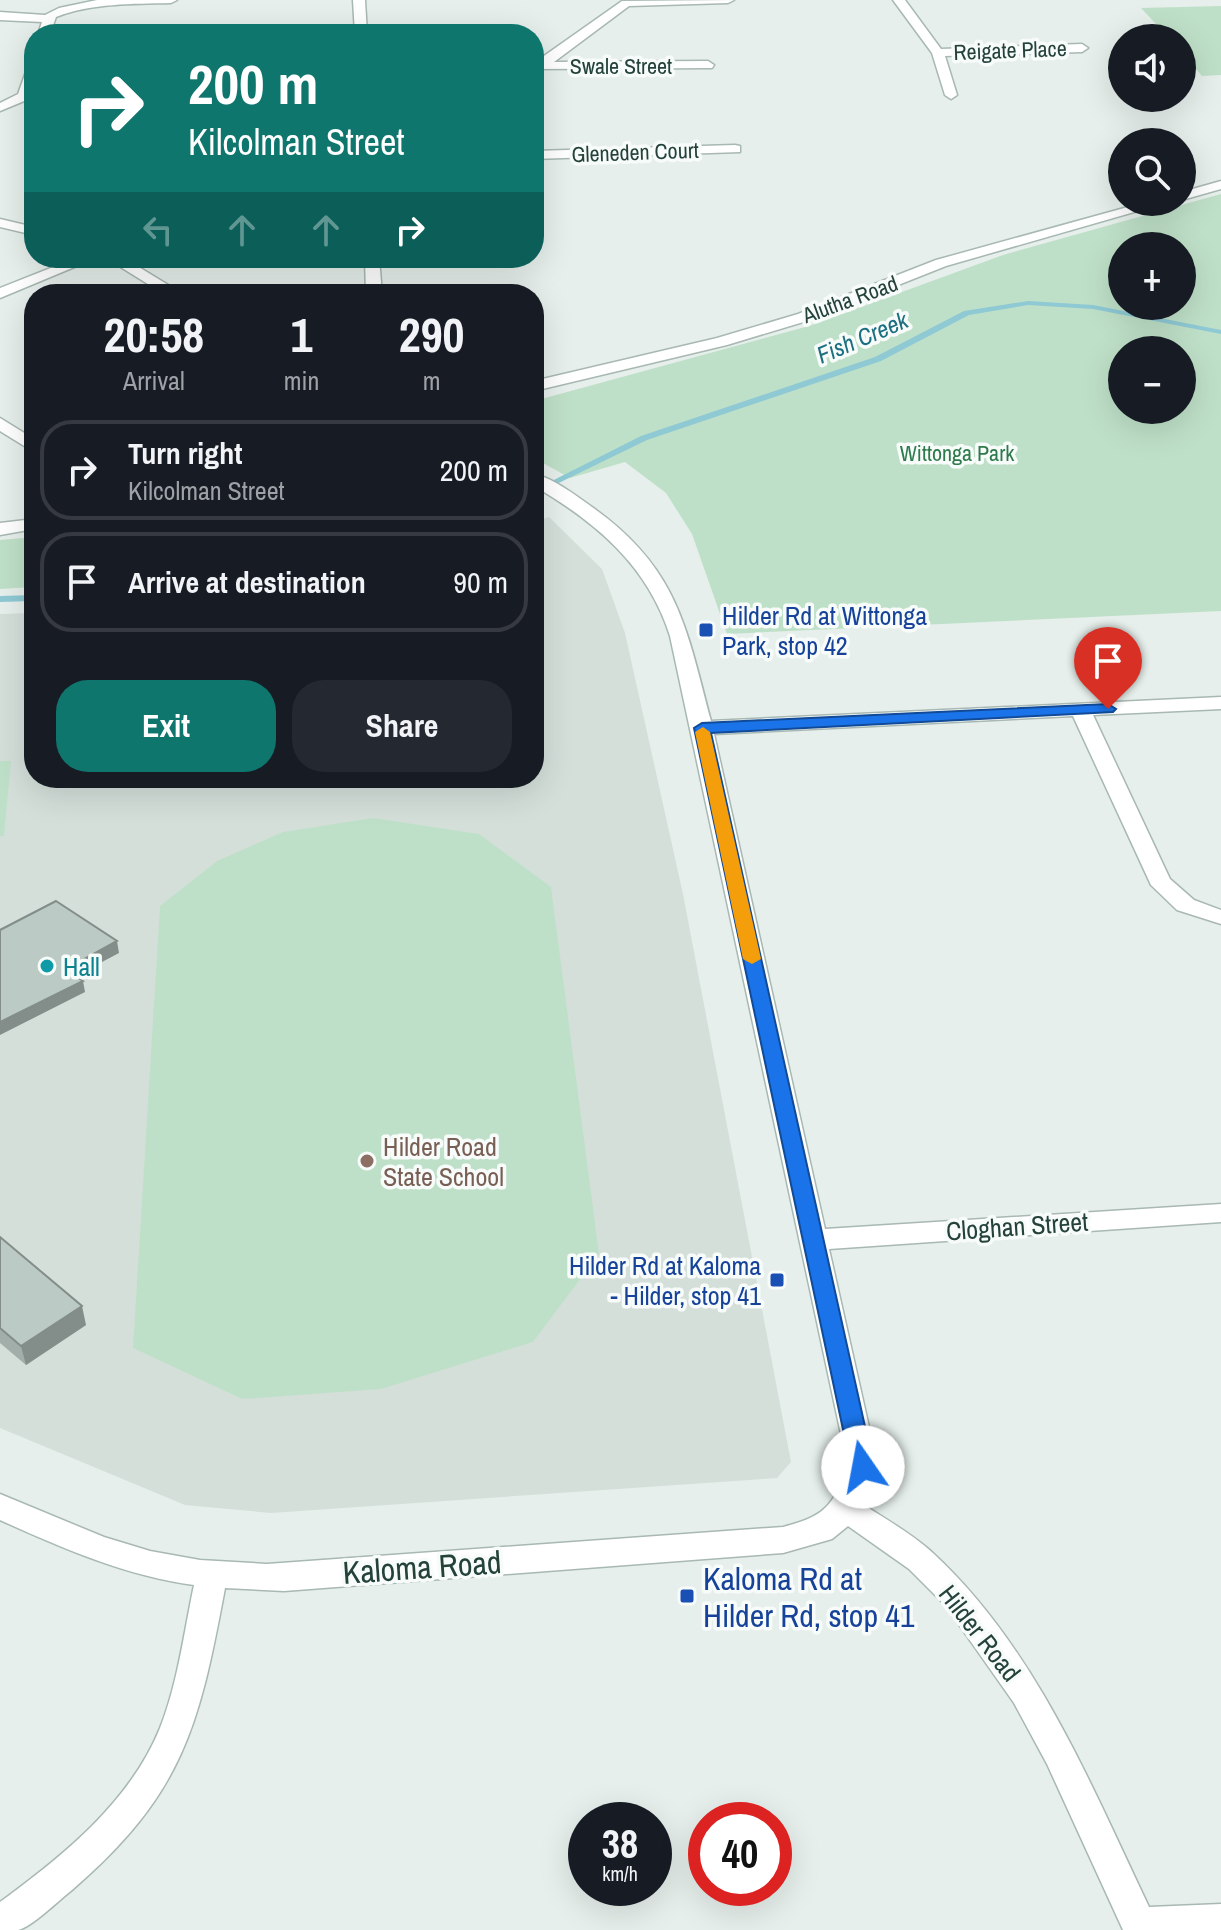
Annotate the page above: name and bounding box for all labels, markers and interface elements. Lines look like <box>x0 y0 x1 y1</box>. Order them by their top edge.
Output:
map controls <box>1108 24 1196 424</box>
button: sound <box>1108 24 1196 112</box>
street label: Reigate Place <box>953 33 1067 67</box>
text: 200 m <box>188 46 318 121</box>
street label: Swale Street <box>570 51 672 81</box>
icon: right <box>56 56 160 160</box>
text: Kilcolman Street <box>188 118 405 166</box>
button: search <box>1108 128 1196 216</box>
street label: Gleneden Court <box>571 135 699 169</box>
icon: left <box>136 208 180 252</box>
icon: ahead <box>220 208 264 252</box>
icon: ahead <box>304 208 348 252</box>
icon: right <box>388 208 432 252</box>
button: + <box>1108 232 1196 320</box>
street label: Alutha Road <box>797 268 902 330</box>
text: 20:58 <box>104 302 204 367</box>
text: 1 <box>291 302 312 367</box>
text: 290 <box>399 302 464 367</box>
water label: Fish Creek <box>811 303 914 371</box>
button: − <box>1108 336 1196 424</box>
text: Arrival <box>123 363 185 398</box>
text: min <box>284 363 319 398</box>
text: m <box>423 363 441 398</box>
text: Turn right <box>128 433 242 473</box>
park label: Wittonga Park <box>900 438 1015 468</box>
icon: right <box>60 448 104 492</box>
text: 200 m <box>440 450 508 490</box>
text: Kilcolman Street <box>128 473 284 508</box>
icon: arrive <box>60 560 104 604</box>
text: Arrive at destination <box>128 562 366 602</box>
text: 90 m <box>453 562 508 602</box>
place label: Hilder Rd at Wittonga Park, stop 42 <box>722 598 927 663</box>
marker: Hilder Rd at Wittonga Park, stop 42 <box>697 621 715 639</box>
pin <box>1074 627 1142 709</box>
icon: arrive <box>1086 639 1130 683</box>
button: Exit <box>56 680 276 772</box>
button: Share <box>292 680 512 772</box>
place label: Hall <box>63 949 100 984</box>
marker: Hall <box>38 957 56 975</box>
place label: Hilder Road State School <box>383 1129 504 1194</box>
marker: Hilder Road State School <box>358 1152 376 1170</box>
street label: Cloghan Street <box>945 1204 1089 1248</box>
place label: Hilder Rd at Kaloma - Hilder, stop 41 <box>569 1248 761 1313</box>
marker: Hilder Rd at Kaloma - Hilder, stop 41 <box>768 1271 786 1289</box>
position arrow <box>821 1425 905 1509</box>
street label: Kaloma Road <box>341 1540 503 1594</box>
place label: Kaloma Rd at Hilder Rd, stop 41 <box>703 1557 915 1637</box>
street label: Hilder Road <box>931 1577 1029 1689</box>
marker: Kaloma Rd at Hilder Rd, stop 41 <box>678 1587 696 1605</box>
speed limit sign: 40 <box>688 1802 792 1906</box>
text: 38 <box>602 1817 638 1870</box>
text: km/h <box>602 1860 638 1887</box>

